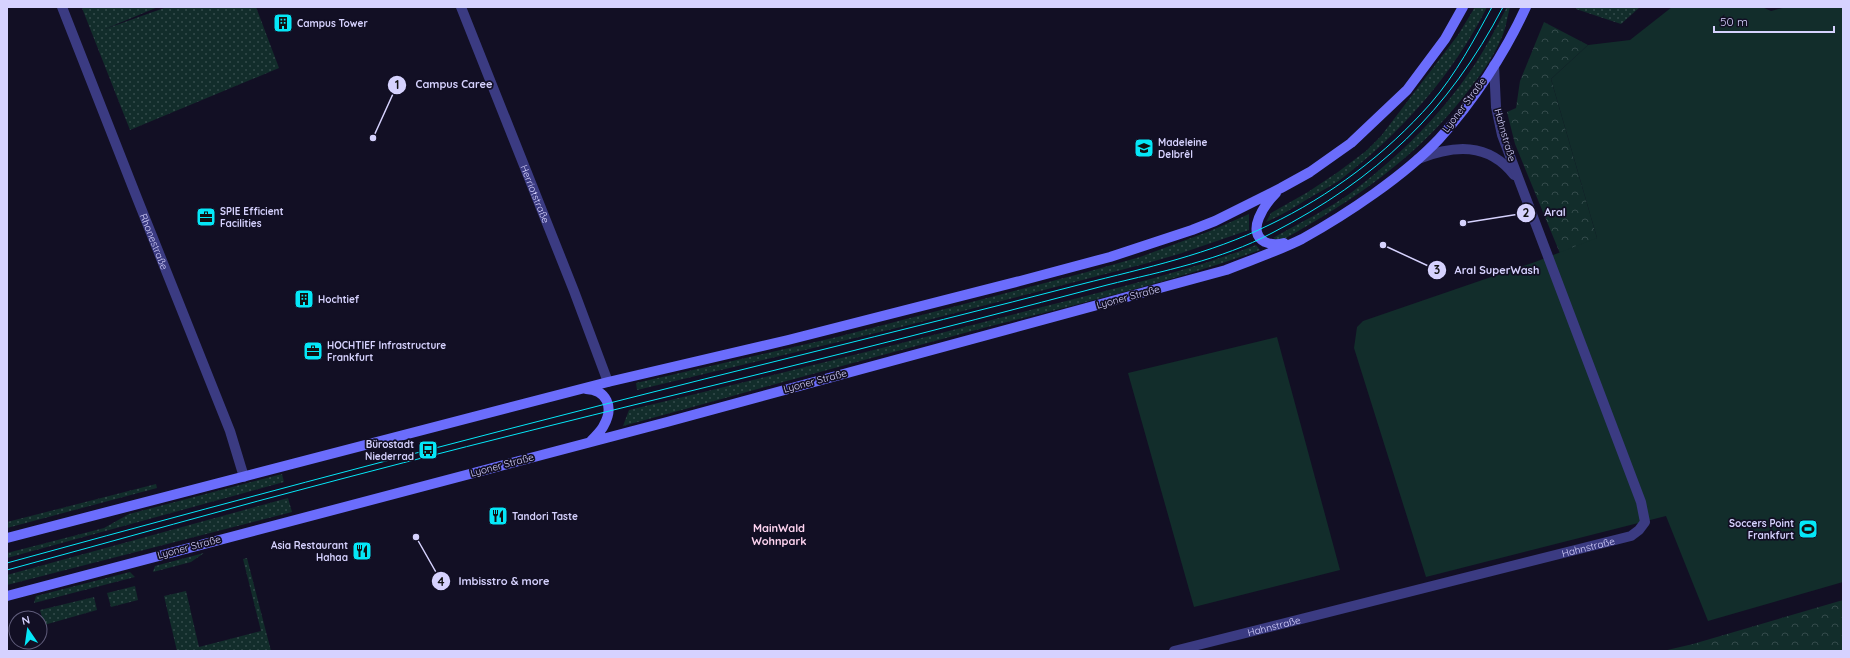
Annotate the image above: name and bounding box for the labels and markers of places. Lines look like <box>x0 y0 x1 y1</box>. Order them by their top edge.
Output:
building icon: Campus Tower <box>272 12 294 34</box>
place label: Campus Tower <box>297 17 368 30</box>
callout: Campus Caree <box>387 73 500 96</box>
place label: Madeleine Delbrêl <box>1158 136 1207 161</box>
school or university icon: Madeleine Delbrêl <box>1133 137 1155 159</box>
callout: Aral <box>1516 201 1573 224</box>
place label: SPIE Efficient Facilities <box>220 205 284 230</box>
office icon: SPIE Efficient Facilities <box>195 206 217 228</box>
callout: Aral SuperWash <box>1427 259 1548 282</box>
building icon: Hochtief <box>293 288 315 310</box>
place label: Hochtief <box>318 293 360 306</box>
place label: HOCHTIEF Infrastructure Frankfurt <box>327 339 446 364</box>
office icon: HOCHTIEF Infrastructure Frankfurt <box>302 340 324 362</box>
place label: Bürostadt Niederrad <box>365 438 414 463</box>
bus stop icon: Bürostadt Niederrad <box>417 439 439 461</box>
restaurant icon: Tandori Taste <box>487 505 509 527</box>
place label: Tandori Taste <box>512 510 578 523</box>
place label: Soccers Point Frankfurt <box>1729 517 1794 542</box>
sports icon: Soccers Point Frankfurt <box>1797 518 1819 540</box>
place label: Asia Restaurant Hahaa <box>271 539 348 564</box>
restaurant icon: Asia Restaurant Hahaa <box>351 540 373 562</box>
callout: Imbisstro & more <box>431 570 558 593</box>

